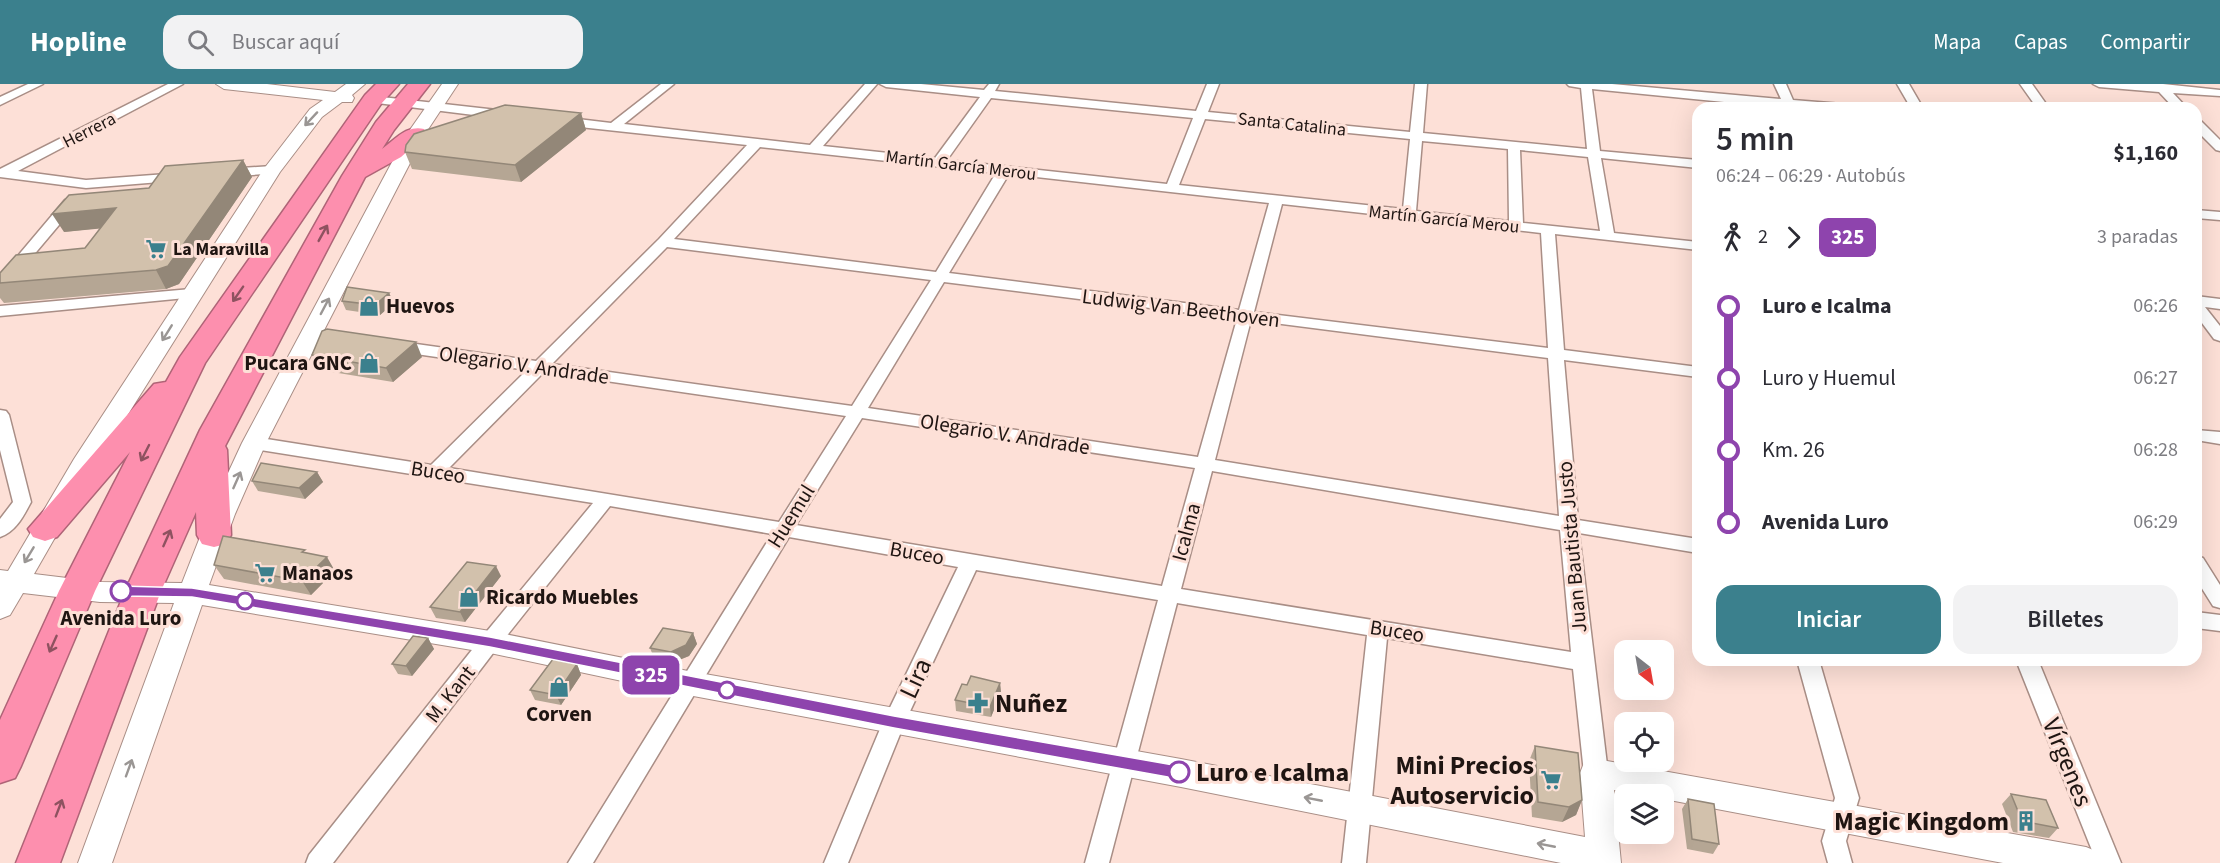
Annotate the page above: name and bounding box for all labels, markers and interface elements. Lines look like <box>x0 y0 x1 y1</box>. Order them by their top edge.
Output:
search box <box>163 15 583 69</box>
text: Hopline <box>30 22 127 62</box>
icon: search <box>184 26 217 59</box>
text: Buscar aquí <box>232 26 339 58</box>
text: Mapa <box>1933 27 1981 57</box>
text: Capas <box>2014 27 2067 57</box>
text: Compartir <box>2100 27 2190 57</box>
street label: Herrera <box>58 106 120 154</box>
street label: Santa Catalina <box>1237 106 1347 143</box>
one-way arrow <box>304 111 318 126</box>
text: 5 min <box>1716 116 1794 163</box>
text: $1,160 <box>2113 137 2178 169</box>
street label: Martín García Merou <box>884 144 1038 187</box>
text: 06:24 – 06:29 · Autobús <box>1716 162 1905 190</box>
street label: Martín García Merou <box>1367 199 1521 240</box>
icon: walk <box>1716 221 1749 254</box>
icon: forward <box>1777 221 1810 254</box>
text: 325 <box>1831 222 1864 252</box>
text: 2 <box>1758 223 1768 251</box>
text: 3 paradas <box>2097 223 2178 251</box>
one-way arrow <box>318 225 329 243</box>
supermarket icon: La Maravilla <box>144 237 168 261</box>
place label: La Maravilla <box>173 237 269 262</box>
street label: Ludwig Van Beethoven <box>1080 281 1282 335</box>
one-way arrow <box>232 285 244 301</box>
text: Luro e Icalma <box>1762 290 1892 322</box>
place label: Huevos <box>386 291 455 321</box>
text: 06:26 <box>2133 292 2178 320</box>
shop icon: Huevos <box>357 294 381 318</box>
one-way arrow <box>319 297 331 315</box>
one-way arrow <box>161 324 173 341</box>
street label: Olegario V. Andrade <box>437 338 611 392</box>
place label: Pucara GNC <box>244 348 352 378</box>
shop icon: Pucara GNC <box>357 351 381 375</box>
text: Luro y Huemul <box>1762 362 1896 394</box>
text: 06:27 <box>2133 364 2178 392</box>
street label: Olegario V. Andrade <box>918 406 1092 462</box>
text: Km. 26 <box>1762 434 1825 466</box>
text: 06:28 <box>2133 436 2178 464</box>
one-way arrow <box>139 444 151 462</box>
street label: Buceo <box>409 453 467 491</box>
street label: Juan Bautista Justo <box>1550 460 1594 634</box>
one-way arrow <box>232 471 243 490</box>
street label: Huemul <box>760 478 822 554</box>
street label: Icalma <box>1164 500 1208 564</box>
text: Avenida Luro <box>1762 506 1889 538</box>
text: 06:29 <box>2133 508 2178 536</box>
one-way arrow <box>162 529 173 547</box>
street label: Buceo <box>887 533 947 573</box>
one-way arrow <box>23 546 35 563</box>
place label: Manaos <box>282 558 353 588</box>
supermarket icon: Manaos <box>253 561 277 585</box>
marker: Avenida Luro <box>110 580 132 602</box>
place label: Ricardo Muebles <box>486 582 638 612</box>
shop icon: Ricardo Muebles <box>457 585 481 609</box>
button: Iniciar <box>1716 585 1941 654</box>
button: Billetes <box>1953 585 2178 654</box>
unlabelled marker <box>236 592 254 610</box>
place label: Avenida Luro <box>60 603 181 633</box>
street label: Buceo <box>1368 612 1426 650</box>
one-way arrow <box>47 635 58 653</box>
north arrow <box>1614 640 1674 700</box>
map controls <box>1614 640 1674 844</box>
street label: Lira <box>890 652 941 704</box>
line badge: 325 <box>616 656 686 694</box>
street label: M. Kant <box>418 659 482 729</box>
text: 325 <box>634 660 668 690</box>
shop icon: Corven <box>547 675 571 699</box>
unlabelled marker <box>718 681 736 699</box>
place label: Nuñez <box>995 685 1067 722</box>
pharmacy icon: Nuñez <box>966 691 990 715</box>
place label: Corven <box>526 699 592 729</box>
button: locate <box>1614 712 1674 772</box>
street label: Vírgenes <box>2033 712 2102 812</box>
place label: Mini Precios Autoservicio <box>1390 747 1534 814</box>
place label: Luro e Icalma <box>1196 754 1349 791</box>
one-way arrow <box>124 760 135 778</box>
marker: Luro e Icalma <box>1168 761 1190 783</box>
supermarket icon: Mini Precios Autoservicio <box>1539 768 1563 792</box>
button: layers <box>1614 784 1674 844</box>
one-way arrow <box>1304 793 1323 804</box>
one-way arrow <box>54 800 65 818</box>
place label: Magic Kingdom <box>1834 803 2009 840</box>
building icon: Magic Kingdom <box>2014 809 2038 833</box>
one-way arrow <box>1536 839 1556 850</box>

